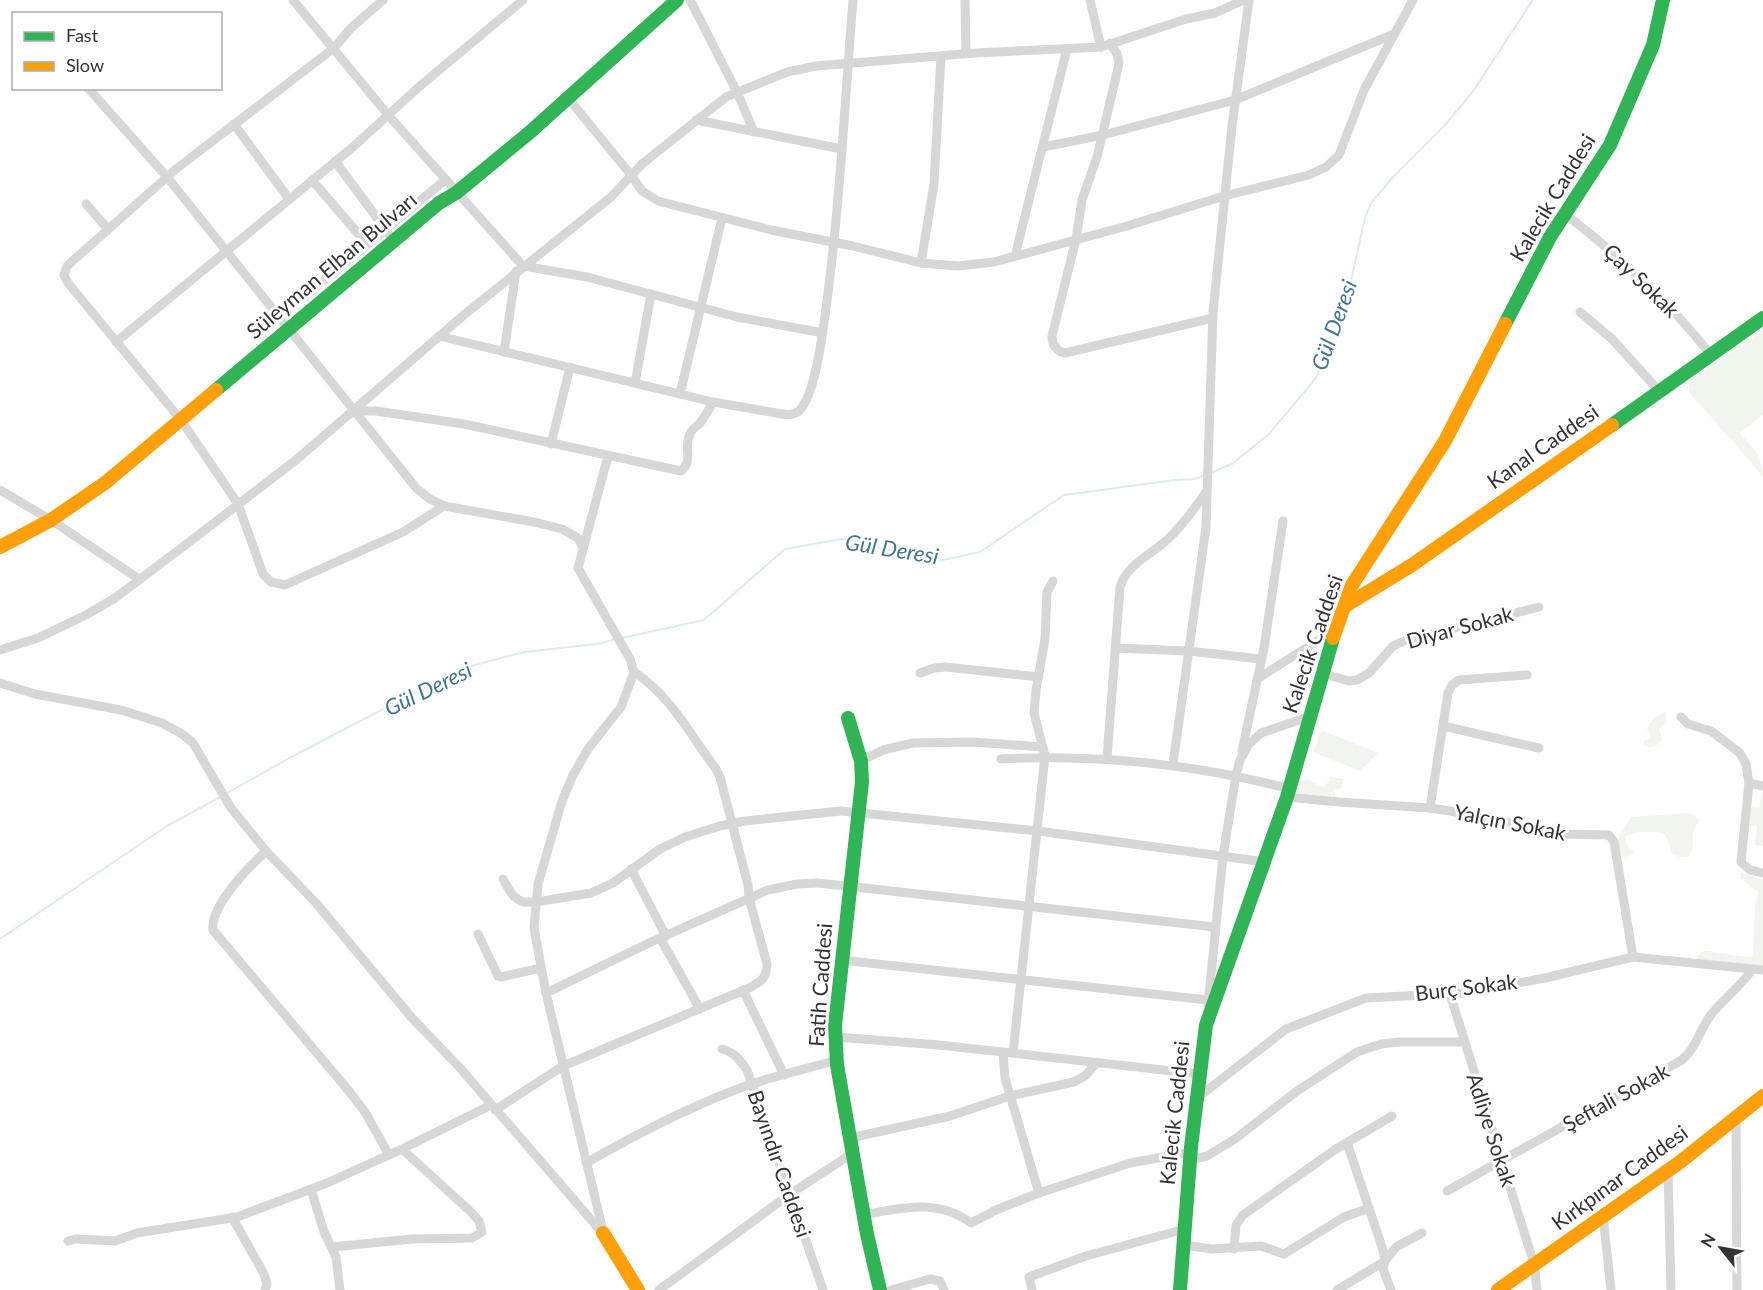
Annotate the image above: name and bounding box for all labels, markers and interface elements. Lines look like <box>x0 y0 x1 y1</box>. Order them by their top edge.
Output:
legend <box>12 12 222 90</box>
text: Fast <box>66 24 99 46</box>
text: Slow <box>66 54 104 76</box>
street label: Kalecik Caddesi <box>1504 129 1600 266</box>
street label: Süleyman Elban Bulvarı <box>241 186 421 343</box>
street label: Çay Sokak <box>1599 238 1685 322</box>
water label: Gül Deresi <box>1305 276 1362 374</box>
street label: Kanal Caddesi <box>1482 398 1603 493</box>
water label: Gül Deresi <box>844 528 941 569</box>
street label: Kalecik Caddesi <box>1276 571 1347 716</box>
street label: Diyar Sokak <box>1404 600 1516 653</box>
water label: Gül Deresi <box>380 656 476 721</box>
street label: Yalçın Sokak <box>1452 798 1569 845</box>
street label: Fatih Caddesi <box>803 922 836 1048</box>
street label: Burç Sokak <box>1413 968 1519 1005</box>
street label: Kalecik Caddesi <box>1154 1040 1194 1186</box>
street label: Şeftali Sokak <box>1558 1057 1673 1136</box>
street label: Adliye Sokak <box>1462 1070 1523 1190</box>
street label: Bayındır Caddesi <box>744 1087 817 1240</box>
street label: Kırkpınar Caddesi <box>1546 1119 1692 1235</box>
north arrow <box>1691 1218 1751 1278</box>
text: N <box>1696 1230 1719 1250</box>

